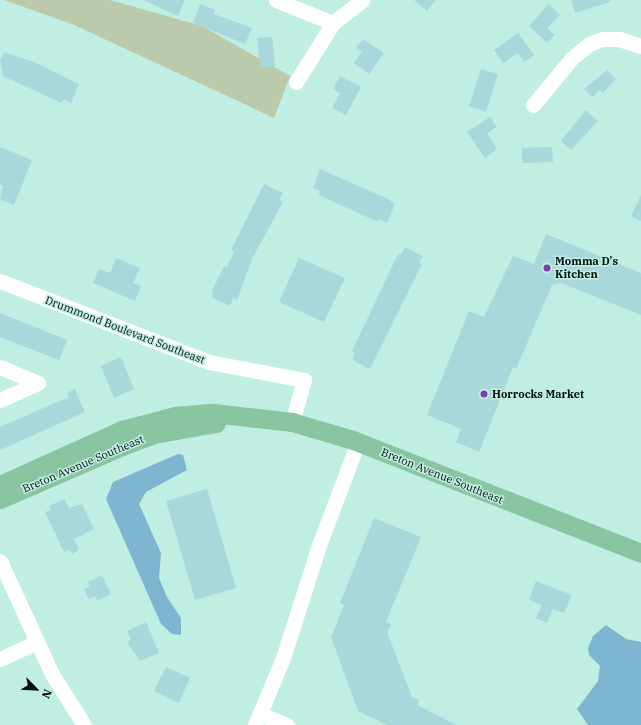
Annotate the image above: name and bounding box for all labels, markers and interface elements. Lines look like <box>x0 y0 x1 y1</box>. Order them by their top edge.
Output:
place label: Momma D's Kitchen <box>555 255 618 281</box>
marker: Momma D's Kitchen <box>542 263 552 273</box>
street label: Drummond Boulevard Southeast <box>43 293 207 367</box>
place label: Horrocks Market <box>492 387 584 401</box>
marker: Horrocks Market <box>479 389 489 399</box>
street label: Breton Avenue Southeast <box>20 432 146 496</box>
street label: Breton Avenue Southeast <box>379 445 505 507</box>
north arrow <box>16 669 56 709</box>
text: N <box>39 687 55 701</box>

